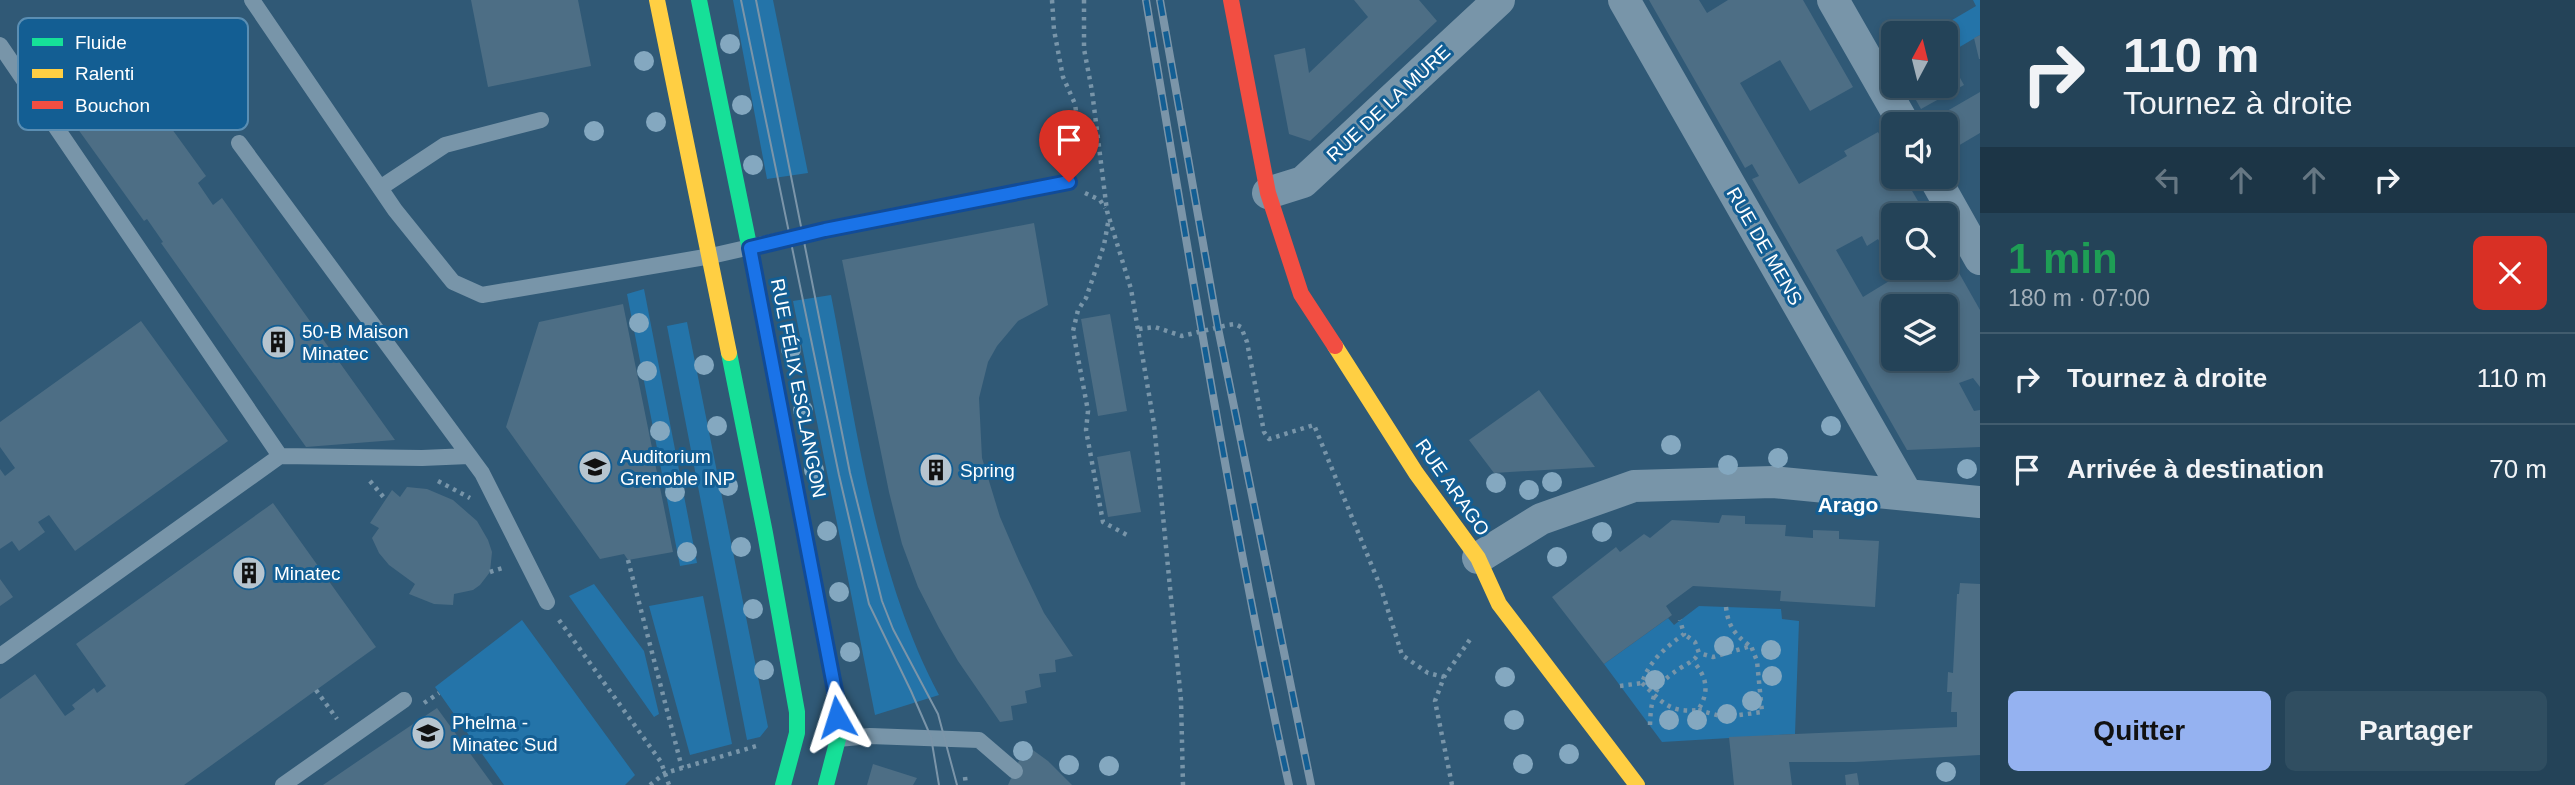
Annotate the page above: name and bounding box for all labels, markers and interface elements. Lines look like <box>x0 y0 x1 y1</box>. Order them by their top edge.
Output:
legend <box>18 18 248 130</box>
north arrow <box>1881 21 1958 98</box>
map controls <box>1881 21 1958 371</box>
icon: right <box>2008 28 2099 119</box>
text: 110 m <box>2123 28 2259 82</box>
text: Fluide <box>75 32 127 53</box>
street label: RUE DE LA MURE <box>1322 41 1454 166</box>
text: Ralenti <box>75 63 134 84</box>
text: Tournez à droite <box>2123 85 2352 121</box>
text: Bouchon <box>75 95 150 116</box>
pin <box>1039 110 1099 182</box>
button: sound <box>1881 112 1958 189</box>
icon: arrive <box>1050 121 1088 159</box>
icon: left <box>2149 161 2187 199</box>
icon: ahead <box>2222 161 2260 199</box>
icon: ahead <box>2295 161 2333 199</box>
icon: right <box>2368 161 2406 199</box>
street label: RUE DE MENS <box>1722 184 1807 309</box>
button: search <box>1881 203 1958 280</box>
text: 1 min <box>2008 235 2118 282</box>
button: close <box>2473 236 2547 310</box>
street label: RUE FÉLIX ESCLANGON <box>767 277 830 499</box>
text: 180 m · 07:00 <box>2008 285 2150 311</box>
button: layers <box>1881 294 1958 371</box>
place label: 50-B Maison Minatec <box>302 321 409 364</box>
building icon: 50-B Maison Minatec <box>259 323 297 361</box>
icon: right <box>2008 360 2046 398</box>
text: Tournez à droite <box>2067 363 2267 393</box>
text: 110 m <box>2477 363 2547 393</box>
street label: RUE ARAGO <box>1412 435 1494 540</box>
place label: Auditorium Grenoble INP <box>620 446 735 489</box>
school or university icon: Auditorium Grenoble INP <box>576 448 614 486</box>
building icon: Spring <box>917 451 955 489</box>
icon: arrive <box>2008 451 2046 489</box>
text: Arrivée à destination <box>2067 454 2324 484</box>
text: 70 m <box>2489 454 2547 484</box>
place label: Spring <box>960 460 1015 481</box>
district label: Arago <box>1818 493 1878 516</box>
building icon: Minatec <box>230 554 268 592</box>
place label: Minatec <box>274 563 341 584</box>
position arrow <box>800 680 874 754</box>
button: Quitter <box>2008 691 2271 771</box>
button: Partager <box>2285 691 2547 771</box>
place label: Phelma - Minatec Sud <box>452 712 558 755</box>
school or university icon: Phelma - Minatec Sud <box>409 714 447 752</box>

